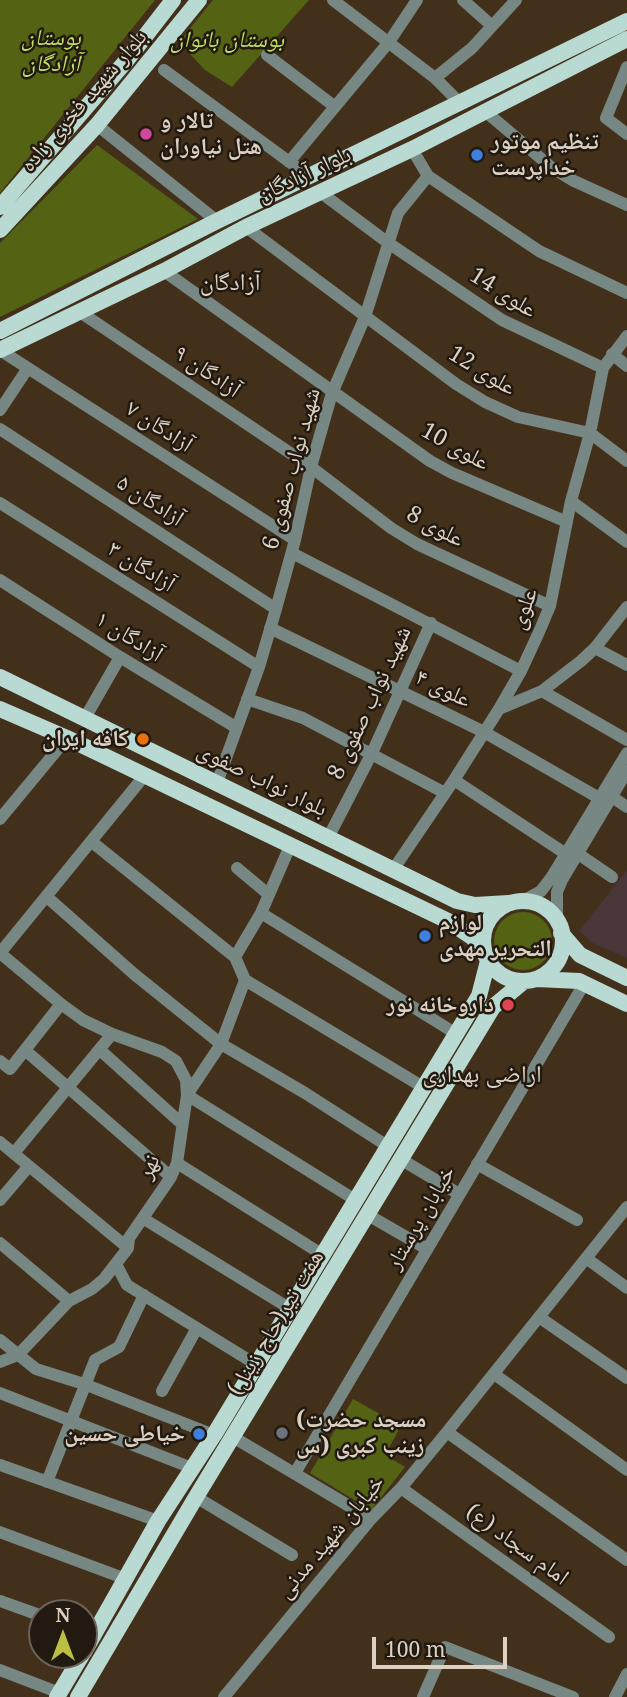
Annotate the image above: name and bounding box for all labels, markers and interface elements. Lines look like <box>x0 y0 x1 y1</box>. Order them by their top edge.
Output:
street label: بلوار شهید فخری زاده <box>15 24 153 178</box>
park label: بوستان آزادگان <box>21 24 81 78</box>
park label: بوستان بانوان <box>170 26 284 54</box>
place label: تالار و هتل نیاوران <box>160 107 262 161</box>
marker: تالار و هتل نیاوران <box>138 126 154 142</box>
place label: تنظیم موتور خداپرست <box>491 128 599 182</box>
street label: بلوار آزادگان <box>252 141 356 209</box>
marker: تنظیم موتور خداپرست <box>469 147 485 163</box>
street label: علوی 14 <box>464 262 542 324</box>
district label: آزادگان <box>200 269 260 297</box>
street label: آزادگان ۹ <box>168 340 246 404</box>
street label: علوی 12 <box>443 340 521 402</box>
street label: شهید نواب صفوی 6 <box>257 385 327 553</box>
street label: آزادگان ۷ <box>120 395 198 459</box>
street label: علوی 10 <box>416 417 494 477</box>
street label: آزادگان ۵ <box>111 469 189 533</box>
street label: علوی 8 <box>402 500 468 554</box>
street label: آزادگان ۳ <box>102 536 180 598</box>
street label: علوی <box>504 584 544 634</box>
street label: آزادگان ۱ <box>90 606 168 668</box>
street label: شهید نواب صفوی 8 <box>322 622 418 784</box>
street label: علوی ۴ <box>411 664 475 714</box>
place label: کافه ایران <box>42 725 129 753</box>
marker: کافه ایران <box>135 731 151 747</box>
street label: بلوار نواب صفوی <box>192 737 332 823</box>
place label: لوازم التحریر مهدی <box>439 909 552 963</box>
marker: لوازم التحریر مهدی <box>417 928 433 944</box>
place label: داروخانه نور <box>387 991 494 1019</box>
marker: داروخانه نور <box>500 997 516 1013</box>
district label: اراضی بهداری <box>422 1061 542 1089</box>
street label: نهر <box>131 1150 167 1184</box>
street label: خیابان پرستار <box>380 1161 462 1275</box>
street label: هفت تیر(حاج زینل) <box>222 1245 330 1401</box>
place label: (مسجد حضرت زینب کبری (س <box>296 1406 426 1460</box>
place label: خیاطی حسین <box>64 1420 185 1448</box>
marker: (مسجد حضرت زینب کبری (س <box>274 1425 290 1441</box>
marker: خیاطی حسین <box>191 1426 207 1442</box>
street label: خیابان شهید مدنی <box>271 1470 391 1604</box>
street label: امام سجاد (ع) <box>460 1498 574 1592</box>
north arrow <box>28 1599 98 1669</box>
text: N <box>56 1602 70 1628</box>
scale bar <box>375 1624 510 1668</box>
text: 100 m <box>385 1635 446 1663</box>

